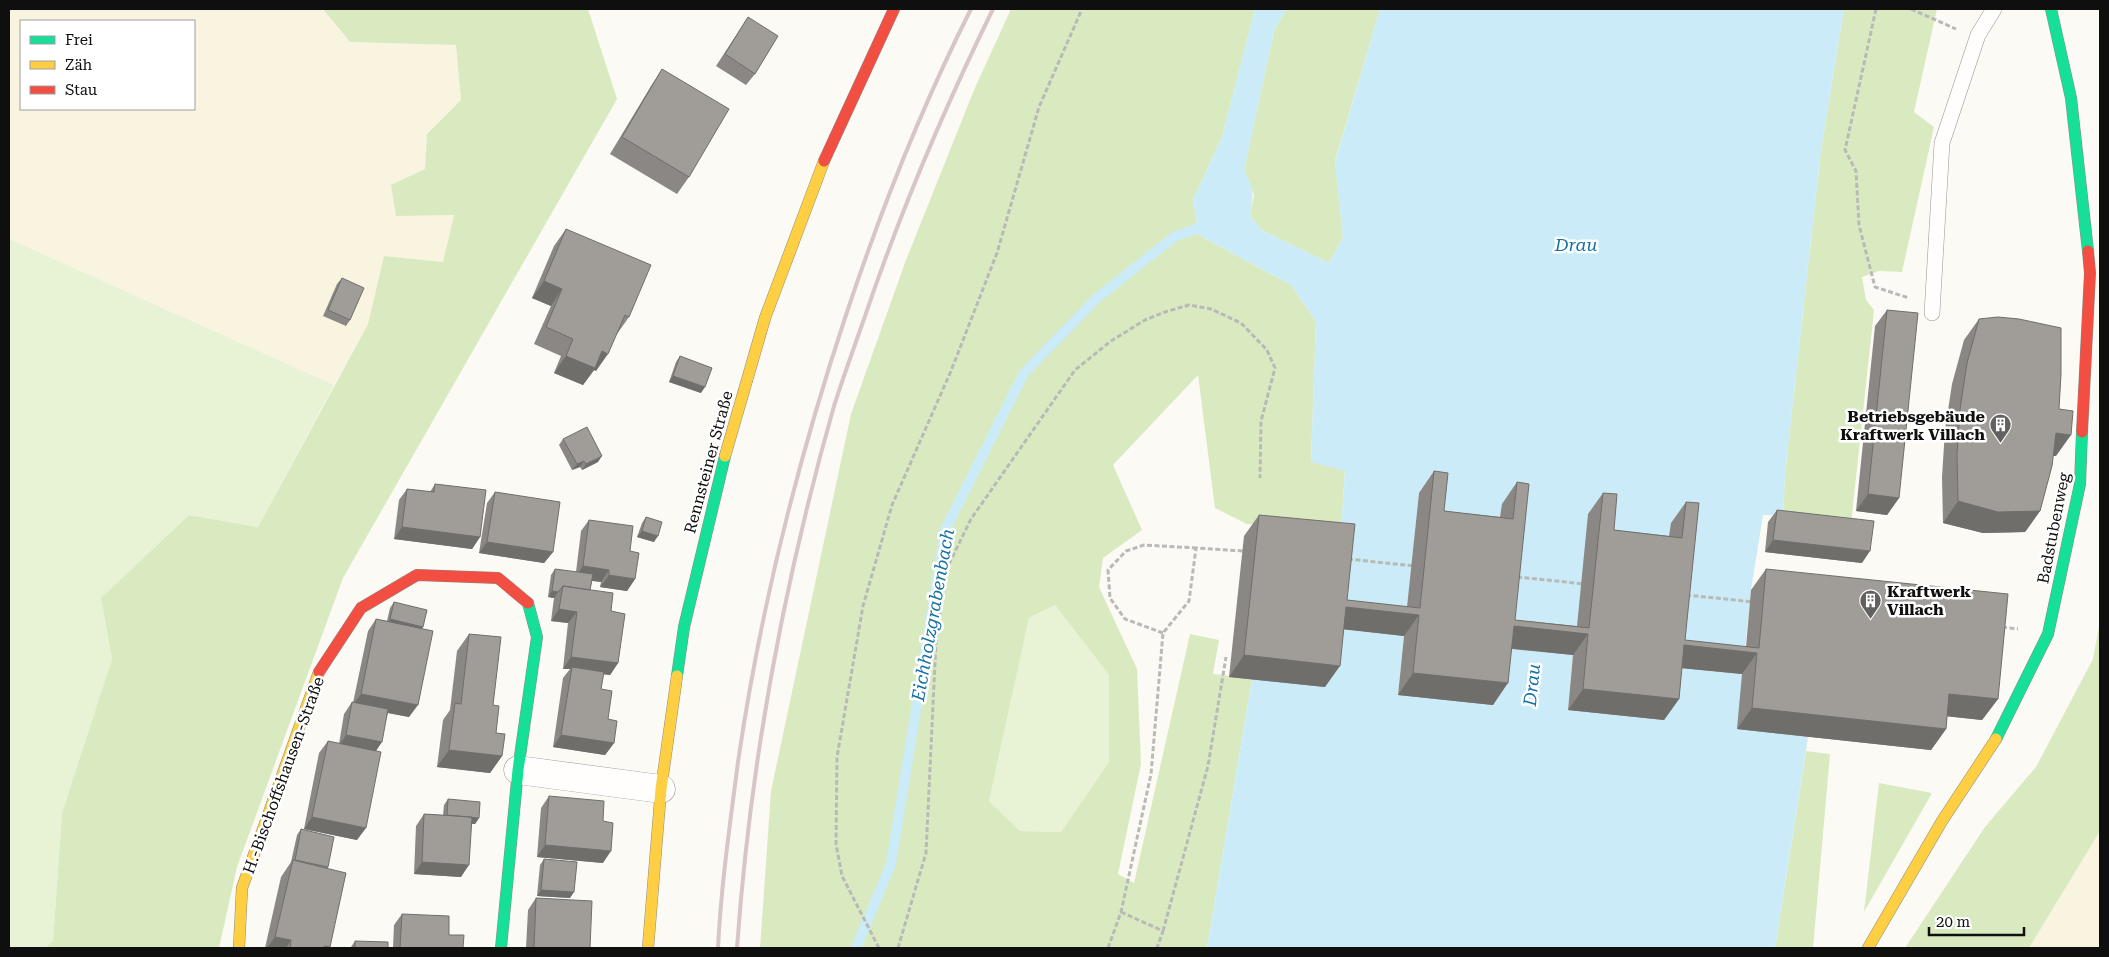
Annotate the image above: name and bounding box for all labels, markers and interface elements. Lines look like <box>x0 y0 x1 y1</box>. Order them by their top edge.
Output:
legend <box>20 20 195 110</box>
text: Frei <box>65 31 93 49</box>
text: Zäh <box>65 56 93 74</box>
text: Stau <box>65 81 98 99</box>
water label: Drau <box>1554 234 1597 255</box>
street label: Rennsteiner Straße <box>680 388 737 536</box>
place label: Betriebsgebäude Kraftwerk Villach <box>1840 407 1985 444</box>
building icon: Betriebsgebäude Kraftwerk Villach <box>1989 413 2013 444</box>
street label: Badstubenweg <box>2033 470 2074 585</box>
water label: Eichholzgrabenbach <box>907 527 958 704</box>
place label: Kraftwerk Villach <box>1887 582 1971 619</box>
building icon: Kraftwerk Villach <box>1859 588 1883 619</box>
water label: Drau <box>1519 663 1544 708</box>
street label: H.-Bischoffshausen-Straße <box>239 674 328 876</box>
scale bar <box>1929 904 2024 936</box>
text: 20 m <box>1936 913 1971 931</box>

